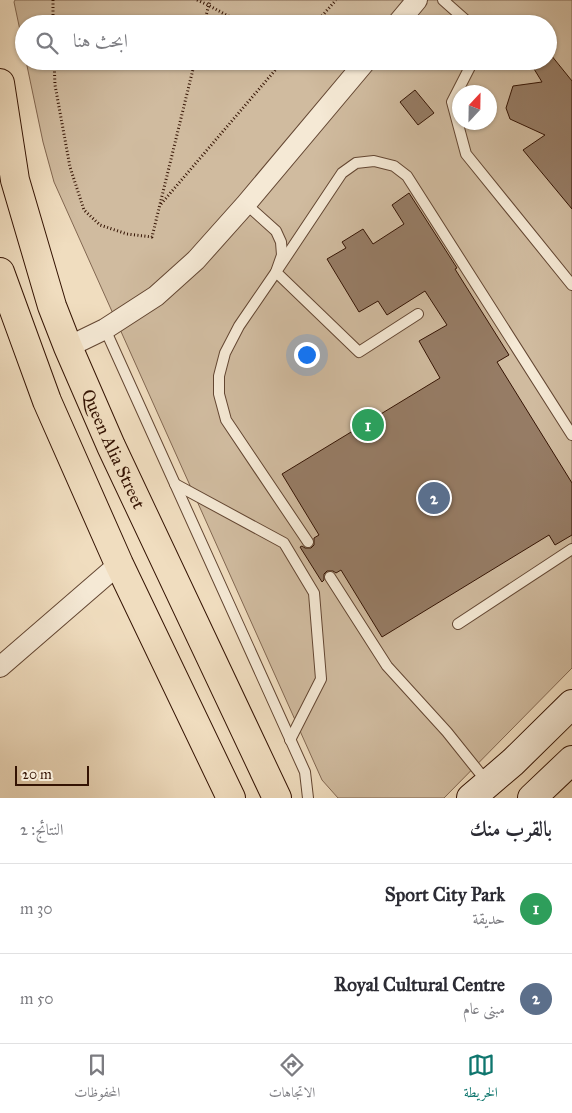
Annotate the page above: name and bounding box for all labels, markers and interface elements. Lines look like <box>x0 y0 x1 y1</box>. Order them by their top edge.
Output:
search box <box>15 15 557 70</box>
icon: search <box>33 29 61 57</box>
text: ابحث هنا <box>73 29 128 52</box>
north arrow <box>452 85 497 130</box>
your location <box>294 342 320 368</box>
street label: Queen Alia Street <box>77 386 150 513</box>
pin: 1 <box>352 406 384 444</box>
pin: 2 <box>418 479 450 517</box>
scale bar <box>15 763 89 786</box>
text: 20 m <box>22 766 52 783</box>
text: بالقرب منك <box>470 816 552 842</box>
text: النتائج: 2 <box>20 820 63 839</box>
text: Sport City Park <box>385 883 505 906</box>
text: 30 m <box>20 899 53 918</box>
text: 1 <box>533 899 539 918</box>
text: حديقة <box>473 909 505 928</box>
text: Royal Cultural Centre <box>334 973 505 996</box>
text: 50 m <box>20 989 54 1008</box>
text: 2 <box>532 989 540 1008</box>
text: مبنى عام <box>463 999 505 1018</box>
tab: المحفوظات <box>74 1051 120 1106</box>
tab: الاتجاهات <box>269 1051 315 1106</box>
tab: الخريطة <box>464 1051 498 1106</box>

